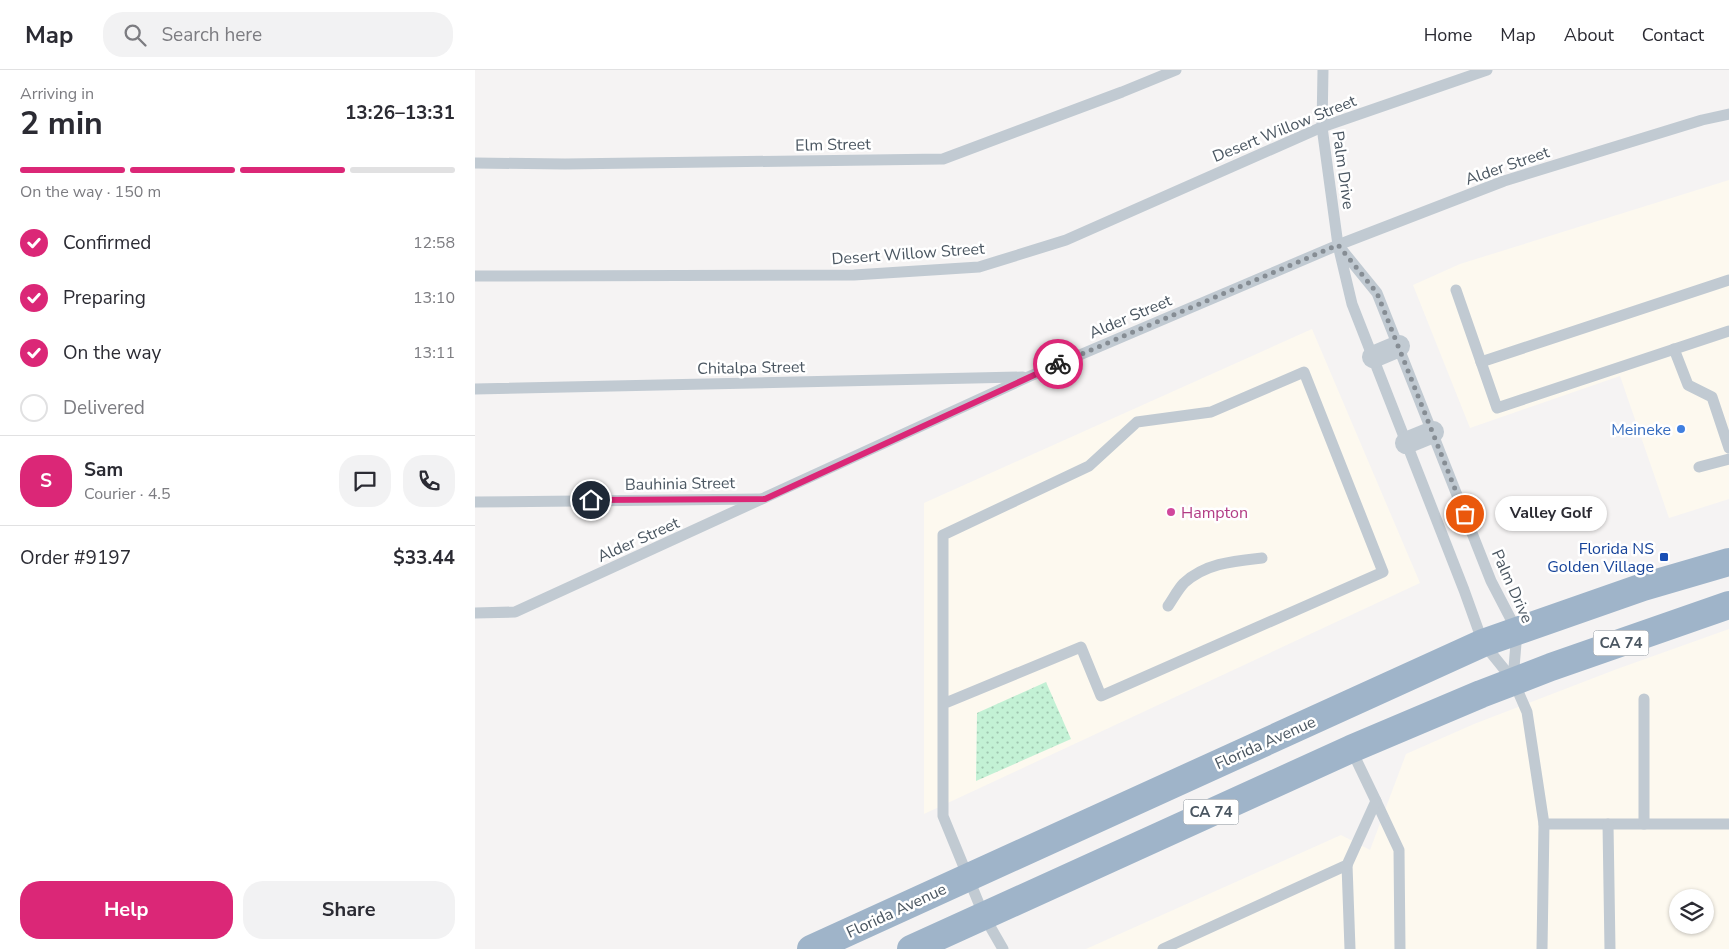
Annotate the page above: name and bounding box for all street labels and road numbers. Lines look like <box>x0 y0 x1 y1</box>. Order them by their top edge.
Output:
street label: Desert Willow Street <box>1209 90 1360 168</box>
street label: Palm Drive <box>1327 130 1359 211</box>
street label: Elm Street <box>795 133 871 157</box>
street label: Alder Street <box>1462 141 1553 191</box>
street label: Desert Willow Street <box>831 238 986 270</box>
street label: Alder Street <box>1086 290 1175 344</box>
street label: Chitalpa Street <box>697 356 806 380</box>
street label: Bauhinia Street <box>625 472 736 496</box>
street label: Alder Street <box>594 512 683 568</box>
street label: Palm Drive <box>1486 546 1538 627</box>
road number: CA 74 <box>1593 630 1649 656</box>
street label: Florida Avenue <box>1212 711 1319 775</box>
road number: CA 74 <box>1183 800 1239 824</box>
street label: Florida Avenue <box>843 878 950 944</box>

